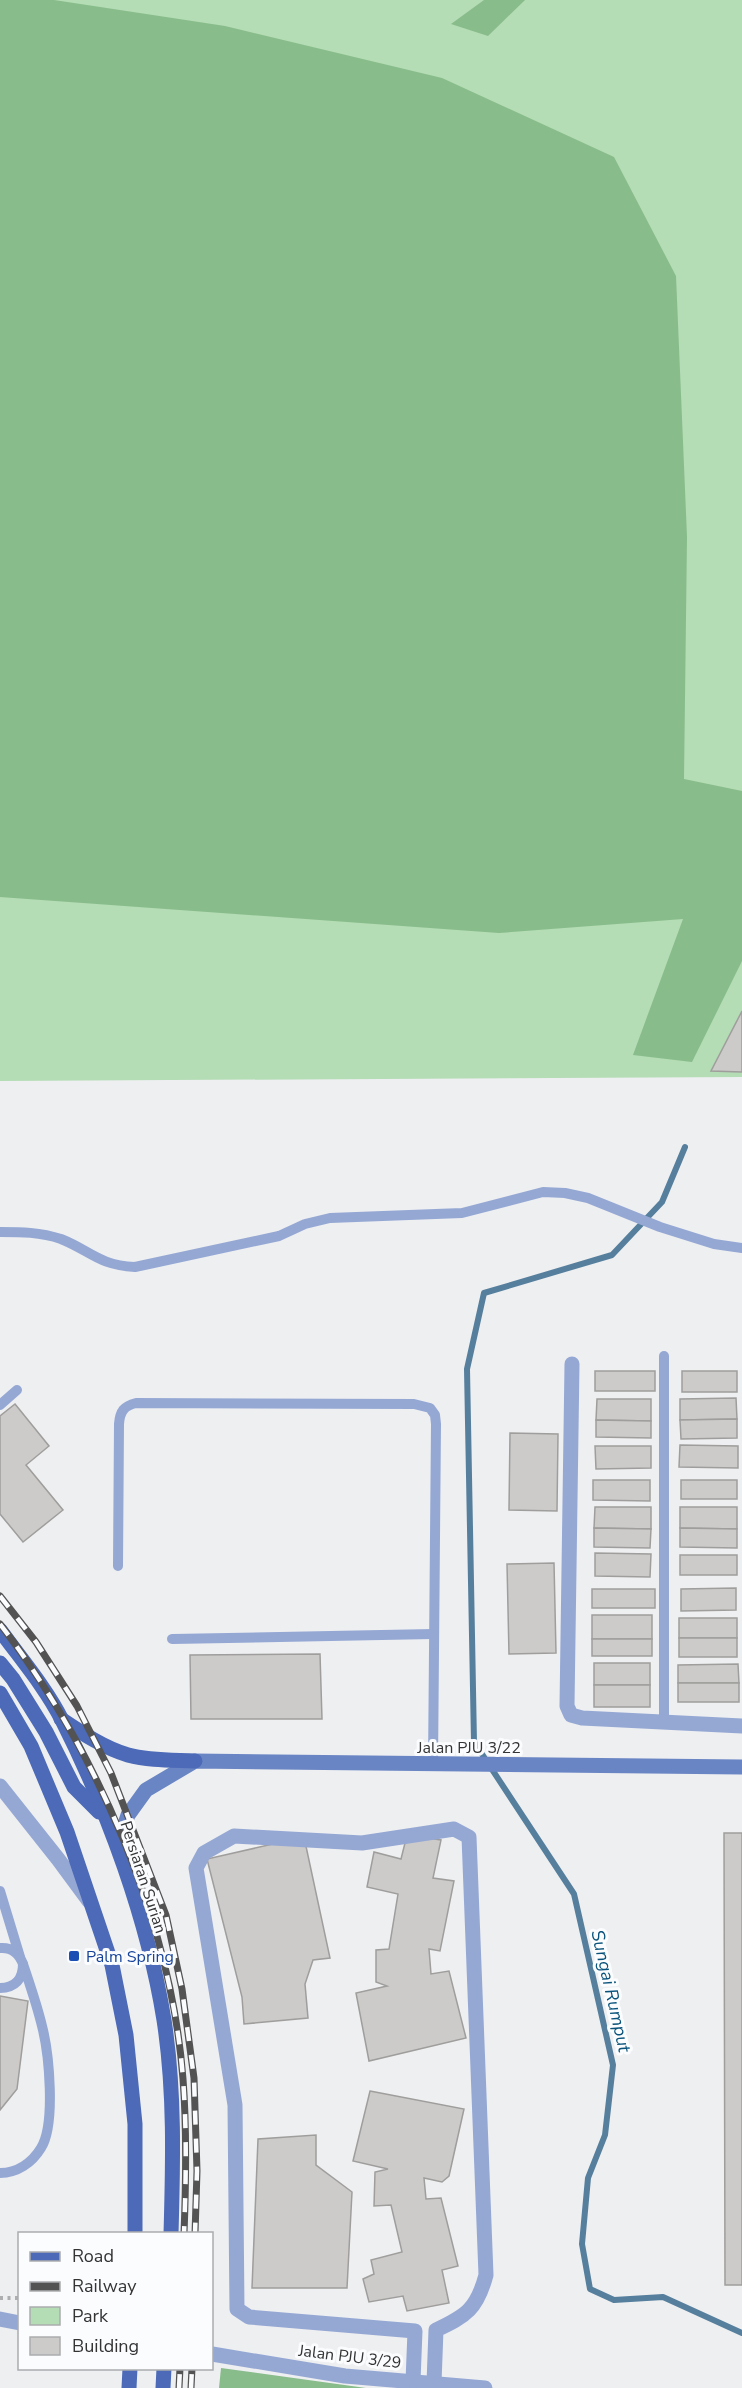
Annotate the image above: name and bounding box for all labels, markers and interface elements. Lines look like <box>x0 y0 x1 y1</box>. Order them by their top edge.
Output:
street label: Jalan PJU 3/22 <box>416 1737 521 1759</box>
street label: Persiaran Surian <box>115 1818 172 1936</box>
water label: Sungai Rumput <box>585 1928 637 2055</box>
place label: Palm Spring <box>86 1946 174 1968</box>
marker: Palm Spring <box>67 1949 81 1963</box>
legend <box>18 2232 213 2370</box>
text: Road <box>72 2244 114 2268</box>
text: Railway <box>72 2274 137 2298</box>
text: Park <box>72 2304 109 2328</box>
text: Building <box>72 2334 139 2358</box>
street label: Jalan PJU 3/29 <box>296 2340 403 2374</box>

